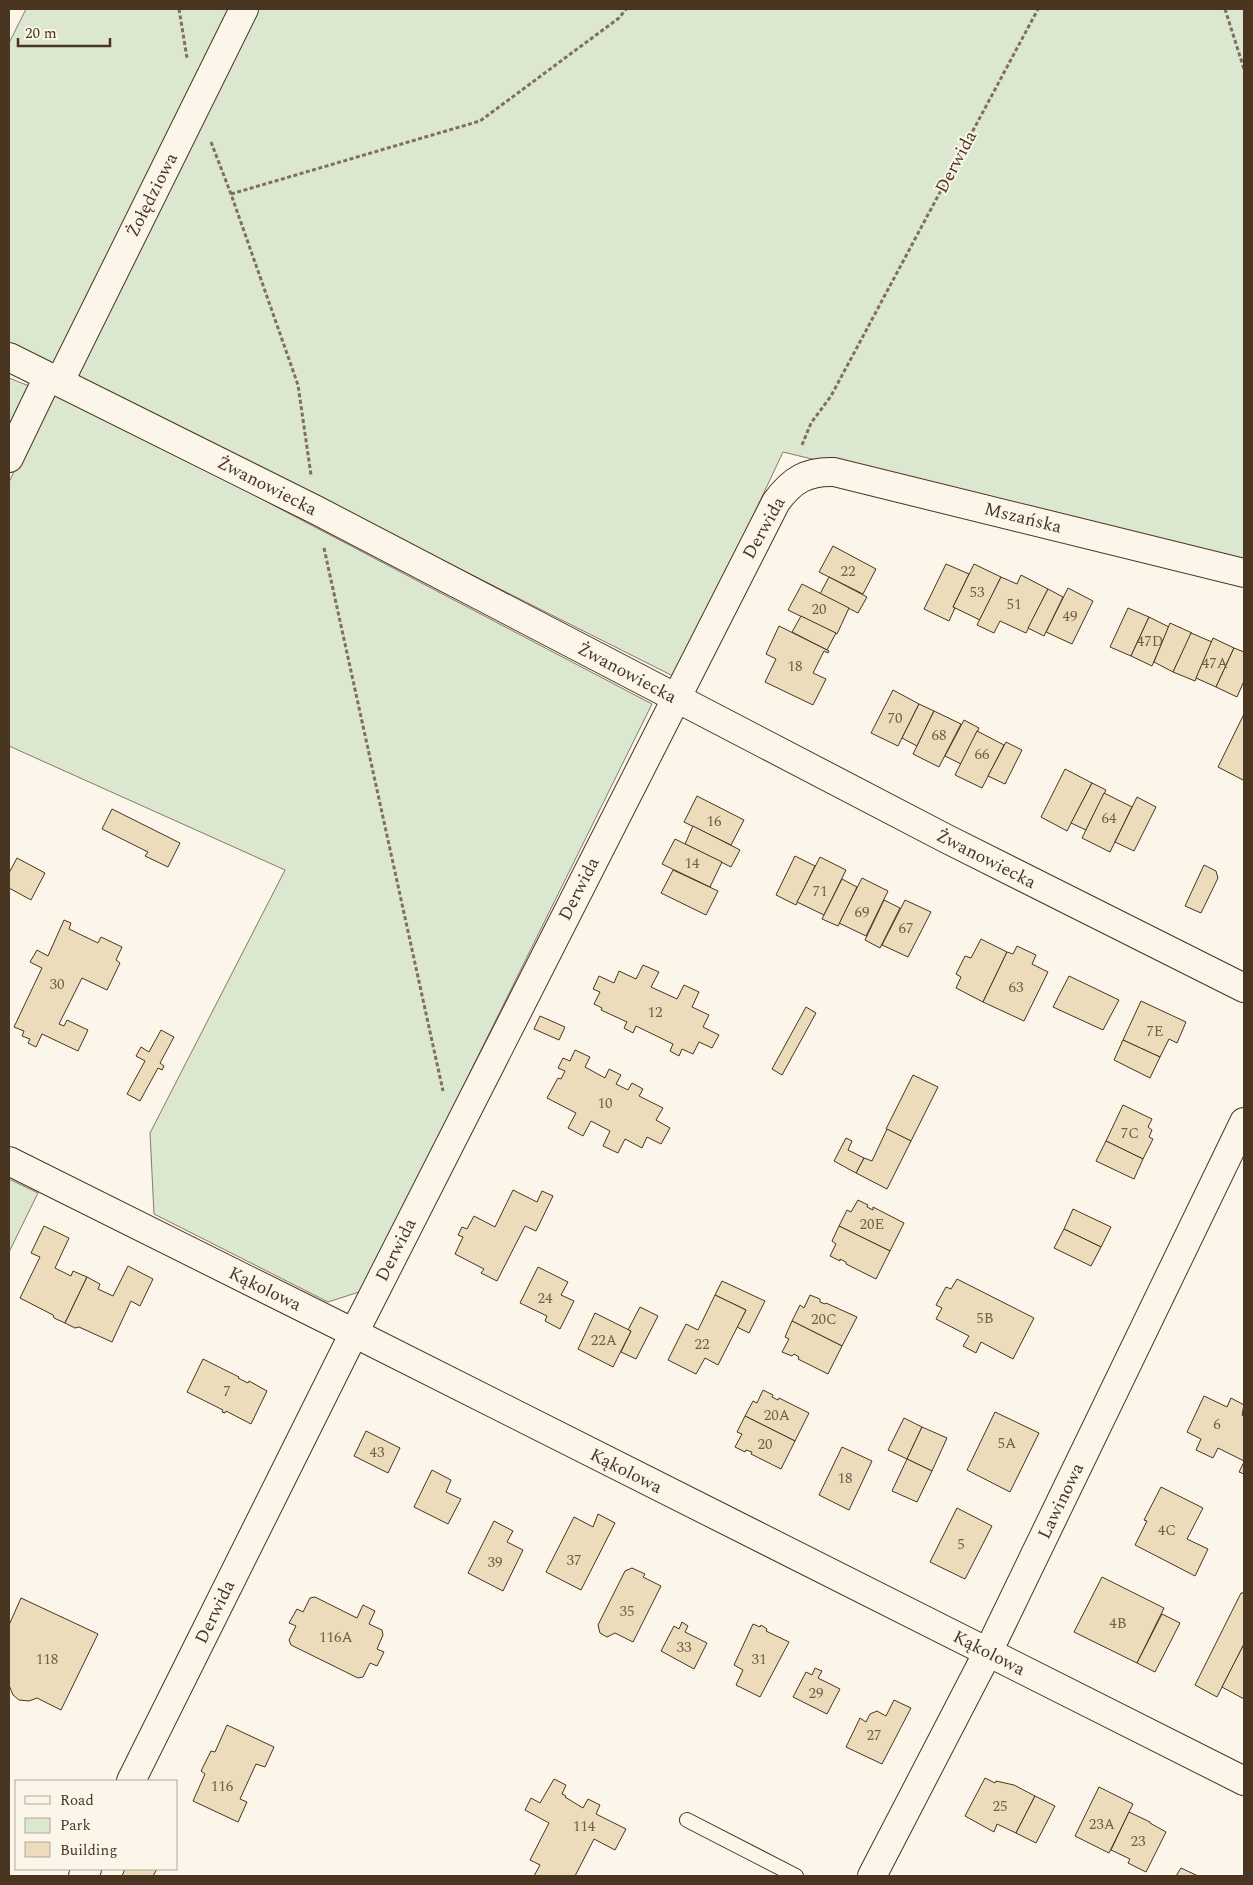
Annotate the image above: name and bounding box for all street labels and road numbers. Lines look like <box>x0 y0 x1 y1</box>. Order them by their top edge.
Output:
street label: Derwida <box>928 126 984 198</box>
street label: Żołędziowa <box>119 148 185 242</box>
street label: Żwanowiecka <box>212 449 322 523</box>
street label: Derwida <box>736 492 792 564</box>
street label: Mszańska <box>981 495 1065 541</box>
street label: Żwanowiecka <box>573 636 682 711</box>
street label: Żwanowiecka <box>931 822 1041 896</box>
street label: Derwida <box>552 852 607 925</box>
street label: Derwida <box>369 1213 424 1286</box>
street label: Kąkolowa <box>224 1260 306 1318</box>
street label: Kąkolowa <box>585 1441 667 1501</box>
street label: Lawinowa <box>1031 1458 1091 1544</box>
street label: Derwida <box>188 1575 242 1648</box>
street label: Kąkolowa <box>948 1623 1030 1683</box>

